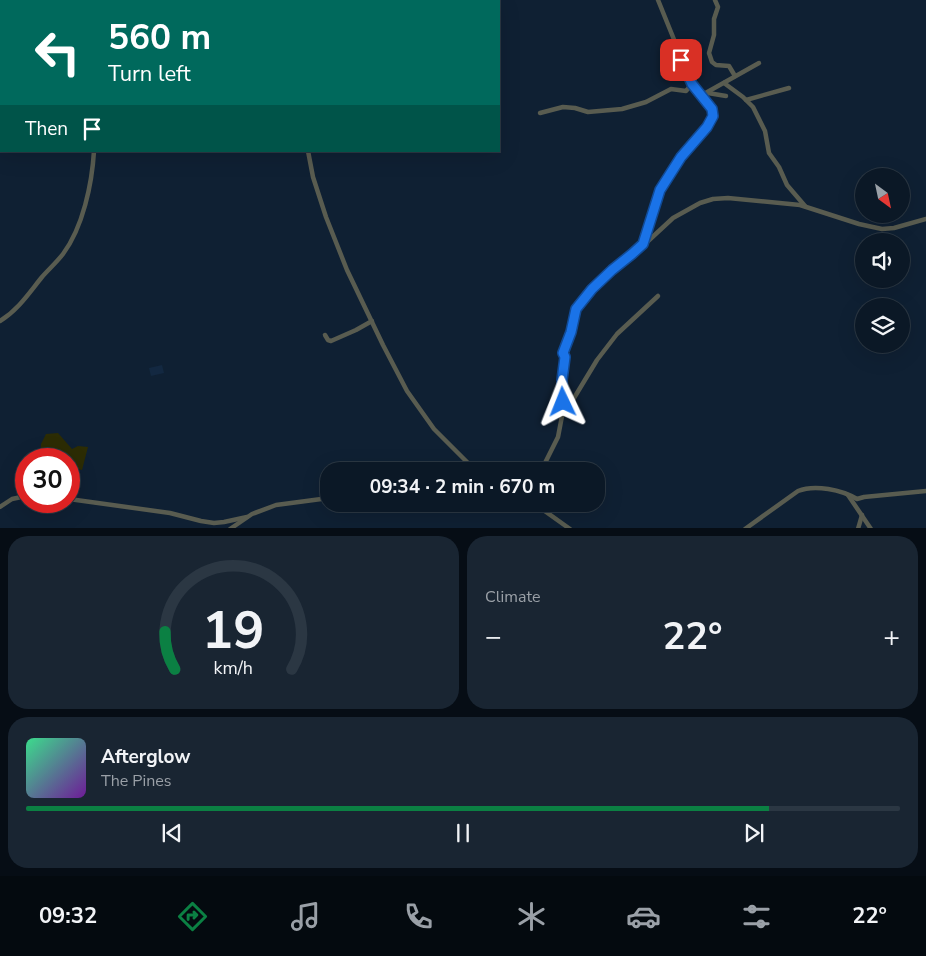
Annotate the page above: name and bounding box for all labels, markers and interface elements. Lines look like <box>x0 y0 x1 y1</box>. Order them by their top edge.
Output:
text: 560 m <box>108 14 211 61</box>
icon: left <box>25 20 90 85</box>
pin <box>660 39 702 81</box>
icon: arrive <box>667 46 695 74</box>
text: Turn left <box>108 59 191 89</box>
icon: arrive <box>78 115 106 143</box>
text: Then <box>25 116 68 142</box>
north arrow <box>855 168 910 222</box>
map controls <box>855 168 910 353</box>
button: sound <box>855 233 910 288</box>
button: layers <box>855 298 910 353</box>
position arrow <box>536 375 588 427</box>
speed limit sign: 30 <box>15 448 80 513</box>
text: 09:34 · 2 min · 670 m <box>370 474 555 500</box>
text: Climate <box>485 586 540 608</box>
text: 19 <box>202 595 265 666</box>
text: 22° <box>662 611 723 662</box>
text: − <box>485 618 502 656</box>
text: + <box>883 618 900 656</box>
text: km/h <box>214 656 253 680</box>
text: Afterglow <box>101 744 191 770</box>
text: The Pines <box>101 770 171 792</box>
icon: previous <box>158 819 186 847</box>
icon: pause <box>449 819 477 847</box>
icon: next <box>740 819 768 847</box>
icon: directions <box>175 899 210 934</box>
icon: music <box>288 899 323 934</box>
icon: phone <box>401 899 436 934</box>
icon: climate <box>514 899 549 934</box>
icon: car <box>626 899 661 934</box>
icon: filters <box>739 899 774 934</box>
text: 09:32 <box>39 901 97 931</box>
text: 22° <box>852 901 887 931</box>

